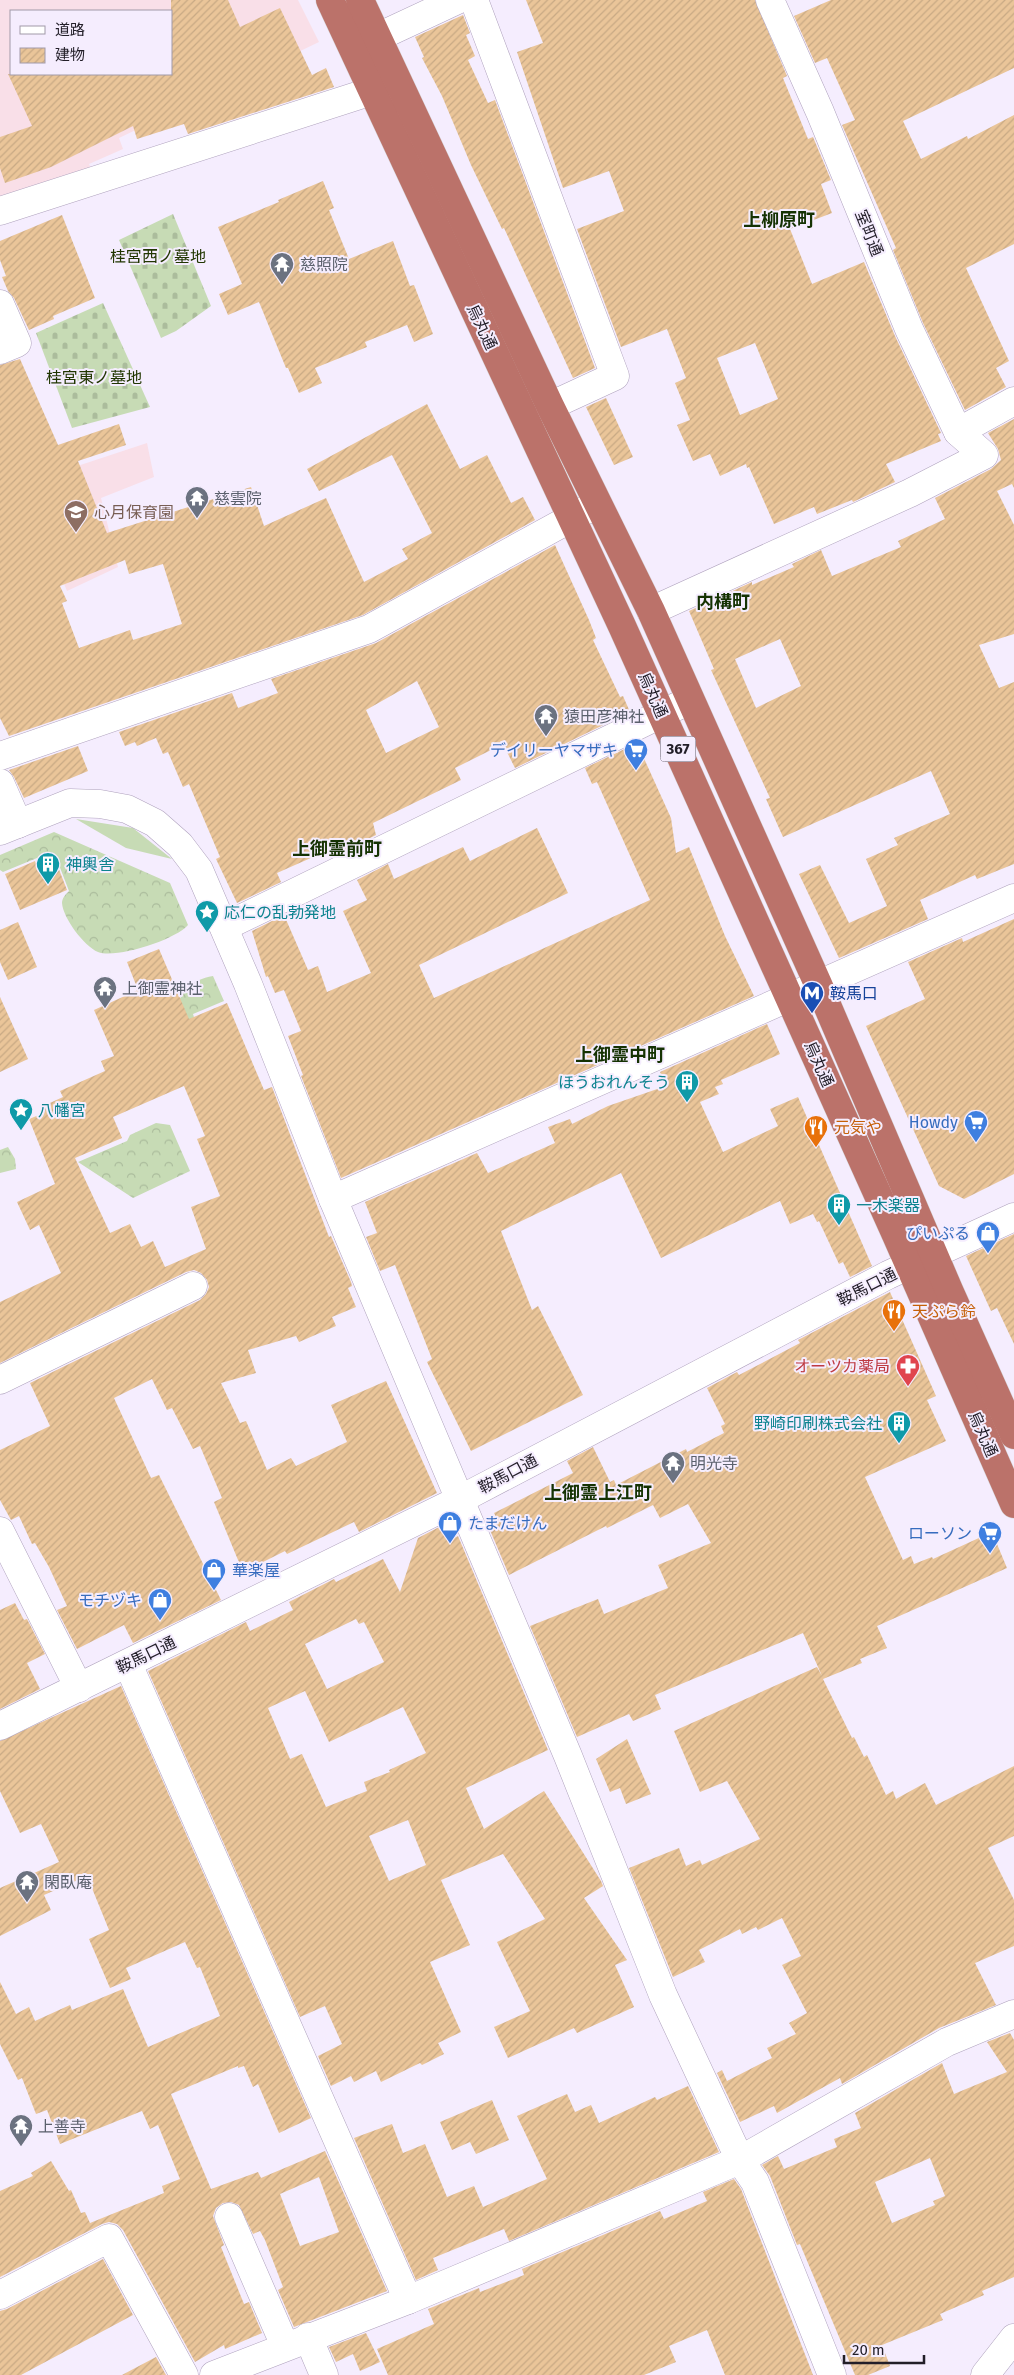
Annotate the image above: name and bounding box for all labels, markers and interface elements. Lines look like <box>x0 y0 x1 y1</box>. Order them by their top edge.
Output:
legend <box>10 10 172 75</box>
text: 道路 <box>55 21 85 39</box>
text: 建物 <box>55 46 85 64</box>
street label: 室町通 <box>851 207 887 259</box>
district label: 上柳原町 <box>743 209 815 231</box>
park label: 桂宮西ノ墓地 <box>110 247 206 266</box>
temple icon: 慈照院 <box>269 251 295 285</box>
place label: 慈照院 <box>300 255 348 274</box>
street label: 烏丸通 <box>463 301 501 353</box>
park label: 桂宮東ノ墓地 <box>46 368 142 387</box>
temple icon: 慈雲院 <box>184 485 210 519</box>
place label: 慈雲院 <box>214 489 262 508</box>
school or university icon: 心月保育園 <box>63 499 89 533</box>
place label: 心月保育園 <box>94 503 174 522</box>
district label: 内構町 <box>696 591 750 613</box>
street label: 烏丸通 <box>635 669 671 721</box>
temple icon: 猿田彦神社 <box>533 703 559 737</box>
place label: 猿田彦神社 <box>564 707 644 726</box>
road number: 367 <box>660 736 696 762</box>
supermarket icon: デイリーヤマザキ <box>623 737 649 771</box>
place label: デイリーヤマザキ <box>490 741 618 760</box>
district label: 上御霊前町 <box>292 838 382 860</box>
building icon: 神輿舎 <box>35 851 61 885</box>
place label: 神輿舎 <box>66 855 114 874</box>
place icon: 応仁の乱勃発地 <box>194 899 220 933</box>
place label: 応仁の乱勃発地 <box>224 903 336 922</box>
temple icon: 上御霊神社 <box>92 975 118 1009</box>
place label: 上御霊神社 <box>122 979 202 998</box>
metro station icon: 鞍馬口 <box>799 980 825 1014</box>
place label: 鞍馬口 <box>830 984 878 1003</box>
street label: 烏丸通 <box>801 1038 837 1090</box>
district label: 上御霊中町 <box>575 1044 665 1066</box>
building icon: ほうおれんそう <box>674 1069 700 1103</box>
place label: ほうおれんそう <box>558 1073 670 1092</box>
place icon: 八幡宮 <box>8 1097 34 1131</box>
place label: 八幡宮 <box>38 1101 86 1120</box>
supermarket icon: Howdy <box>963 1109 989 1143</box>
place label: Howdy <box>909 1113 958 1132</box>
restaurant icon: 元気や <box>803 1114 829 1148</box>
place label: 元気や <box>834 1118 882 1137</box>
building icon: 一木楽器 <box>826 1192 852 1226</box>
place label: 一木楽器 <box>856 1196 920 1215</box>
shop icon: ぴいぷる <box>975 1220 1001 1254</box>
place label: ぴいぷる <box>906 1224 970 1243</box>
street label: 鞍馬口通 <box>834 1264 900 1310</box>
restaurant icon: 天ぷら鈴 <box>881 1298 907 1332</box>
place label: 天ぷら鈴 <box>912 1302 976 1321</box>
pharmacy icon: オーツカ薬局 <box>895 1353 921 1387</box>
place label: オーツカ薬局 <box>794 1357 890 1376</box>
street label: 烏丸通 <box>965 1408 1001 1460</box>
building icon: 野崎印刷株式会社 <box>886 1410 912 1444</box>
place label: 野崎印刷株式会社 <box>754 1414 882 1433</box>
temple icon: 明光寺 <box>660 1450 686 1484</box>
street label: 鞍馬口通 <box>475 1451 541 1497</box>
place label: 明光寺 <box>690 1454 738 1473</box>
district label: 上御霊上江町 <box>544 1482 652 1504</box>
shop icon: たまだけん <box>437 1510 463 1544</box>
place label: たまだけん <box>468 1514 548 1533</box>
supermarket icon: ローソン <box>977 1520 1003 1554</box>
place label: ローソン <box>908 1524 972 1543</box>
shop icon: 華楽屋 <box>201 1557 227 1591</box>
place label: 華楽屋 <box>232 1561 280 1580</box>
shop icon: モチヅキ <box>147 1587 173 1621</box>
place label: モチヅキ <box>78 1591 142 1610</box>
street label: 鞍馬口通 <box>113 1632 179 1678</box>
temple icon: 閑臥庵 <box>14 1869 40 1903</box>
place label: 閑臥庵 <box>44 1873 92 1892</box>
temple icon: 上善寺 <box>8 2113 34 2147</box>
place label: 上善寺 <box>38 2117 86 2136</box>
scale bar <box>844 2332 924 2364</box>
text: 20 m <box>852 2341 885 2359</box>

